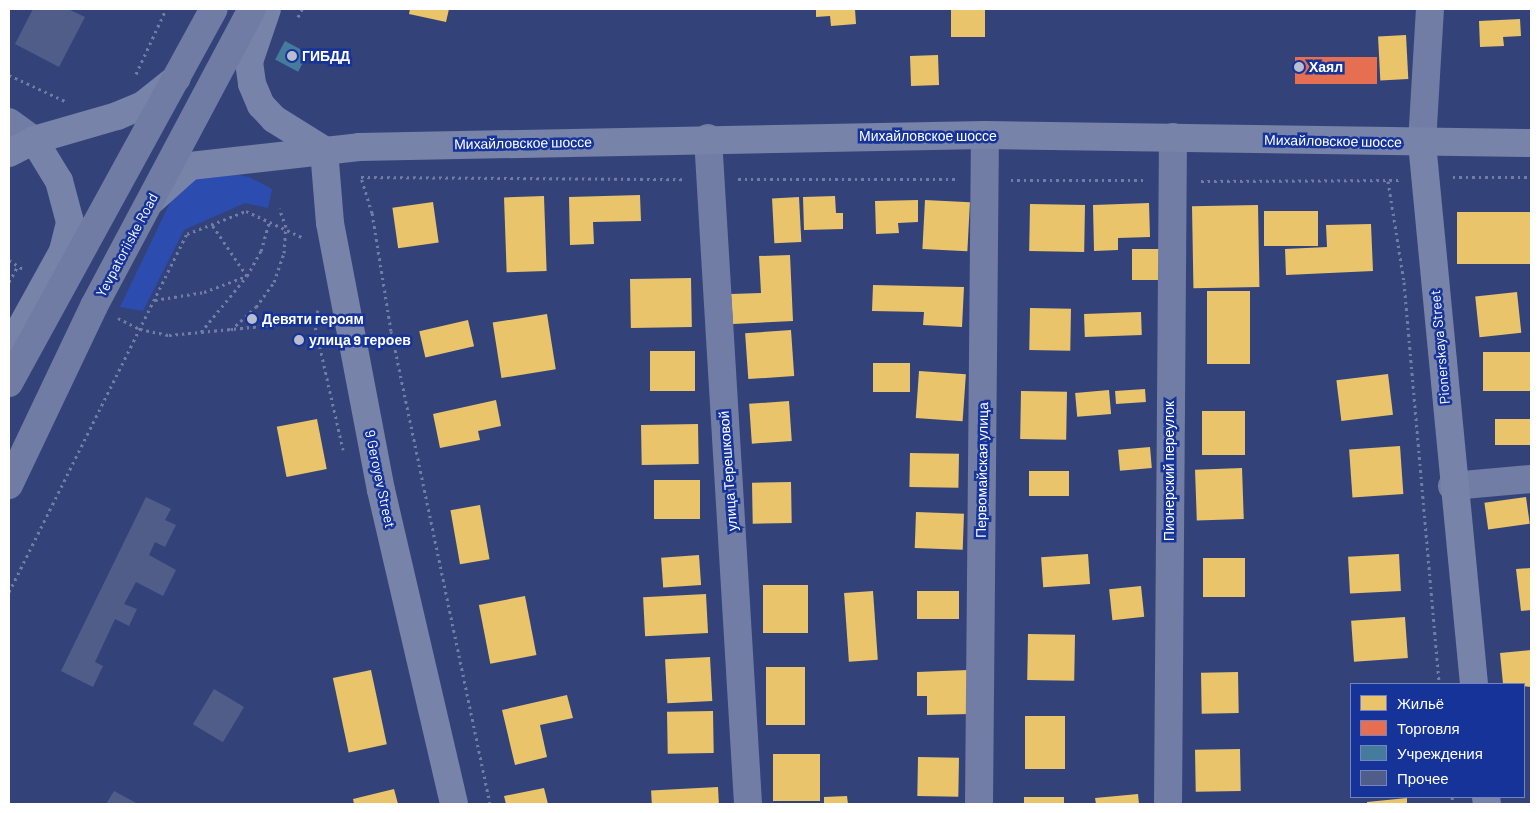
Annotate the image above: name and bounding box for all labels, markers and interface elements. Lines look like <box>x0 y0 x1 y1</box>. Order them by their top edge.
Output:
place label: ГИБДД <box>302 48 350 64</box>
marker: ГИБДД <box>286 50 298 62</box>
place label: Хаял <box>1309 59 1343 75</box>
marker: Хаял <box>1293 61 1305 73</box>
street label: Михайловское шоссе <box>859 128 997 144</box>
street label: Михайловское шоссе <box>1264 131 1402 151</box>
street label: Михайловское шоссе <box>454 133 592 153</box>
street label: Yevpatoriiske Road <box>93 190 161 300</box>
street label: Pionerskaya Street <box>1427 289 1453 405</box>
place label: Девяти героям <box>262 311 364 327</box>
marker: Девяти героям <box>246 313 258 325</box>
place label: улица 9 героев <box>309 332 411 348</box>
marker: улица 9 героев <box>293 334 305 346</box>
street label: Пионерский переулок <box>1161 401 1177 541</box>
street label: Первомайская улица <box>972 402 992 538</box>
street label: улица Терешковой <box>715 410 741 532</box>
street label: 9 Geroyev Street <box>361 429 399 529</box>
legend <box>1350 683 1525 798</box>
text: Жильё <box>1397 694 1444 712</box>
text: Торговля <box>1397 719 1460 737</box>
text: Учреждения <box>1397 744 1483 762</box>
text: Прочее <box>1397 769 1449 787</box>

